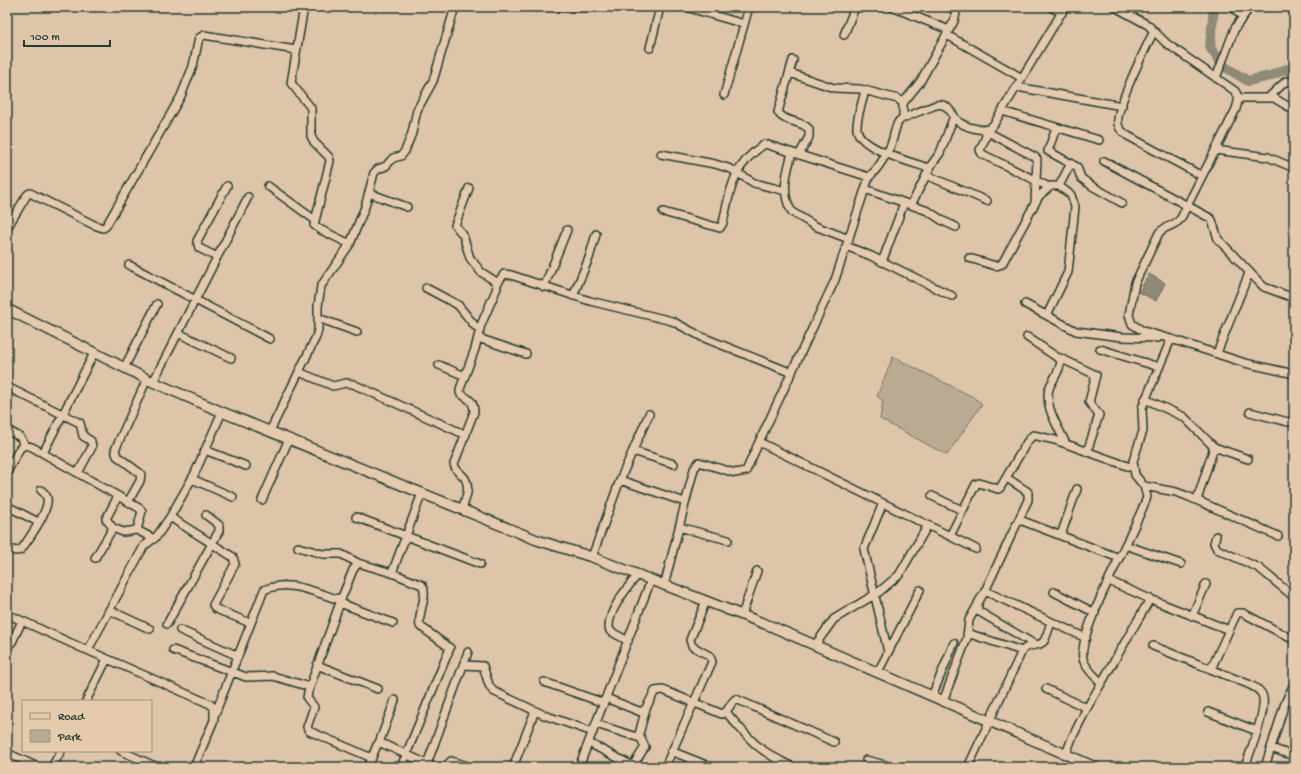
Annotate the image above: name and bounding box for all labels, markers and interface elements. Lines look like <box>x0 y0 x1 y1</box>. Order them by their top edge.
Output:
scale bar <box>24 22 110 48</box>
text: 100 m <box>29 31 60 45</box>
legend <box>22 700 152 752</box>
text: Road <box>58 711 85 725</box>
text: Park <box>57 731 83 745</box>

